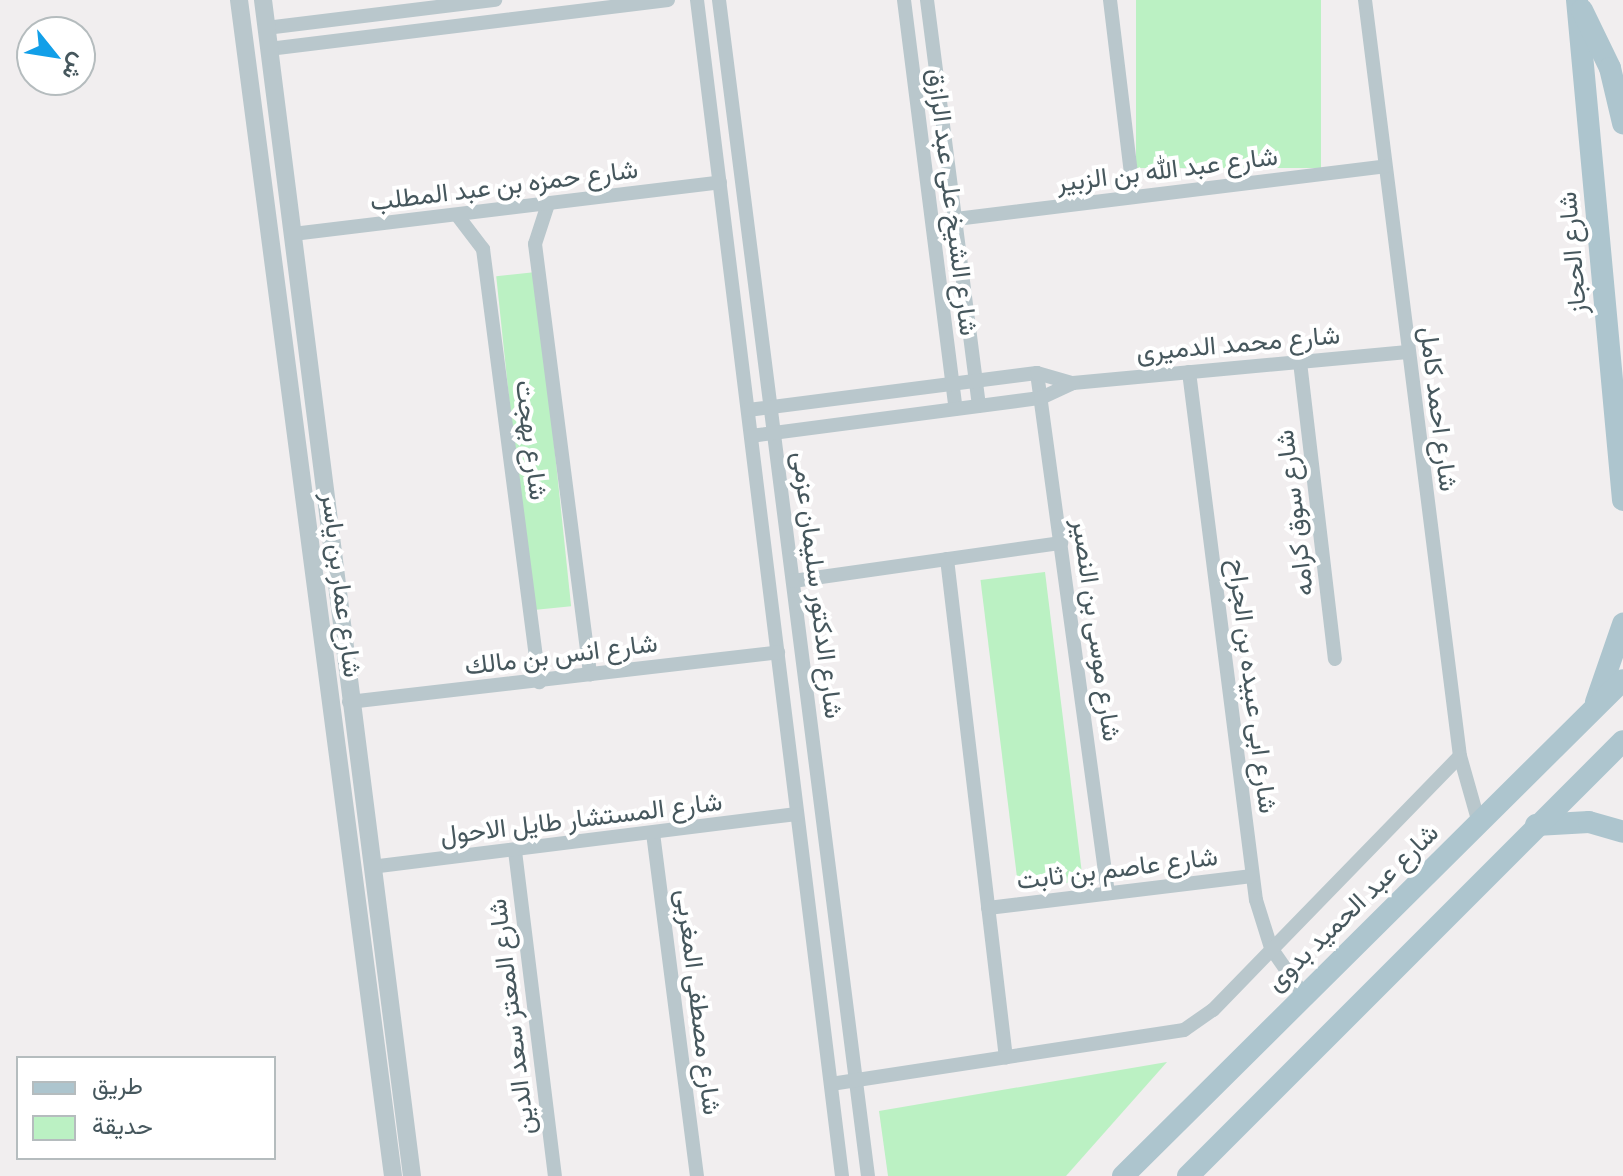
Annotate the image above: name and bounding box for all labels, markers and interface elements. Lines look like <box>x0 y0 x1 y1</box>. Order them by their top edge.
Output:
north arrow <box>16 16 96 96</box>
text: ش <box>55 48 95 86</box>
street label: شارع الشيخ على عبد الرازق <box>921 66 985 338</box>
street label: شارع عبد الله بن الزبير <box>1055 140 1279 198</box>
street label: شارع حمزه بن عبد المطلب <box>368 153 640 217</box>
street label: شارع الحجاز <box>1551 190 1593 316</box>
street label: شارع محمد الدميرى <box>1135 319 1341 367</box>
street label: شارع احمد كامل <box>1413 325 1465 493</box>
street label: شارع بهجت <box>509 378 555 502</box>
street label: شارع سوق كرامه <box>1268 428 1320 598</box>
street label: شارع الدكتور سليمان عزمى <box>786 450 850 720</box>
street label: شارع عمار بن ياسر <box>315 491 369 679</box>
street label: شارع موسى بن النصير <box>1066 517 1128 743</box>
street label: شارع ابى عبيده بن الجراح <box>1222 557 1284 815</box>
street label: شارع انس بن مالك <box>463 627 659 681</box>
street label: شارع المستشار طايل الاحول <box>438 785 724 851</box>
street label: شارع عبد الحميد بدوى <box>1259 817 1445 997</box>
street label: شارع عاصم بن ثابت <box>1015 840 1219 896</box>
street label: شارع مصطفى المغربى <box>670 887 728 1117</box>
street label: شارع المعتز سعد الدين <box>481 897 541 1137</box>
legend <box>16 1056 276 1160</box>
text: طريق <box>92 1069 143 1101</box>
text: حديقة <box>92 1109 153 1141</box>

